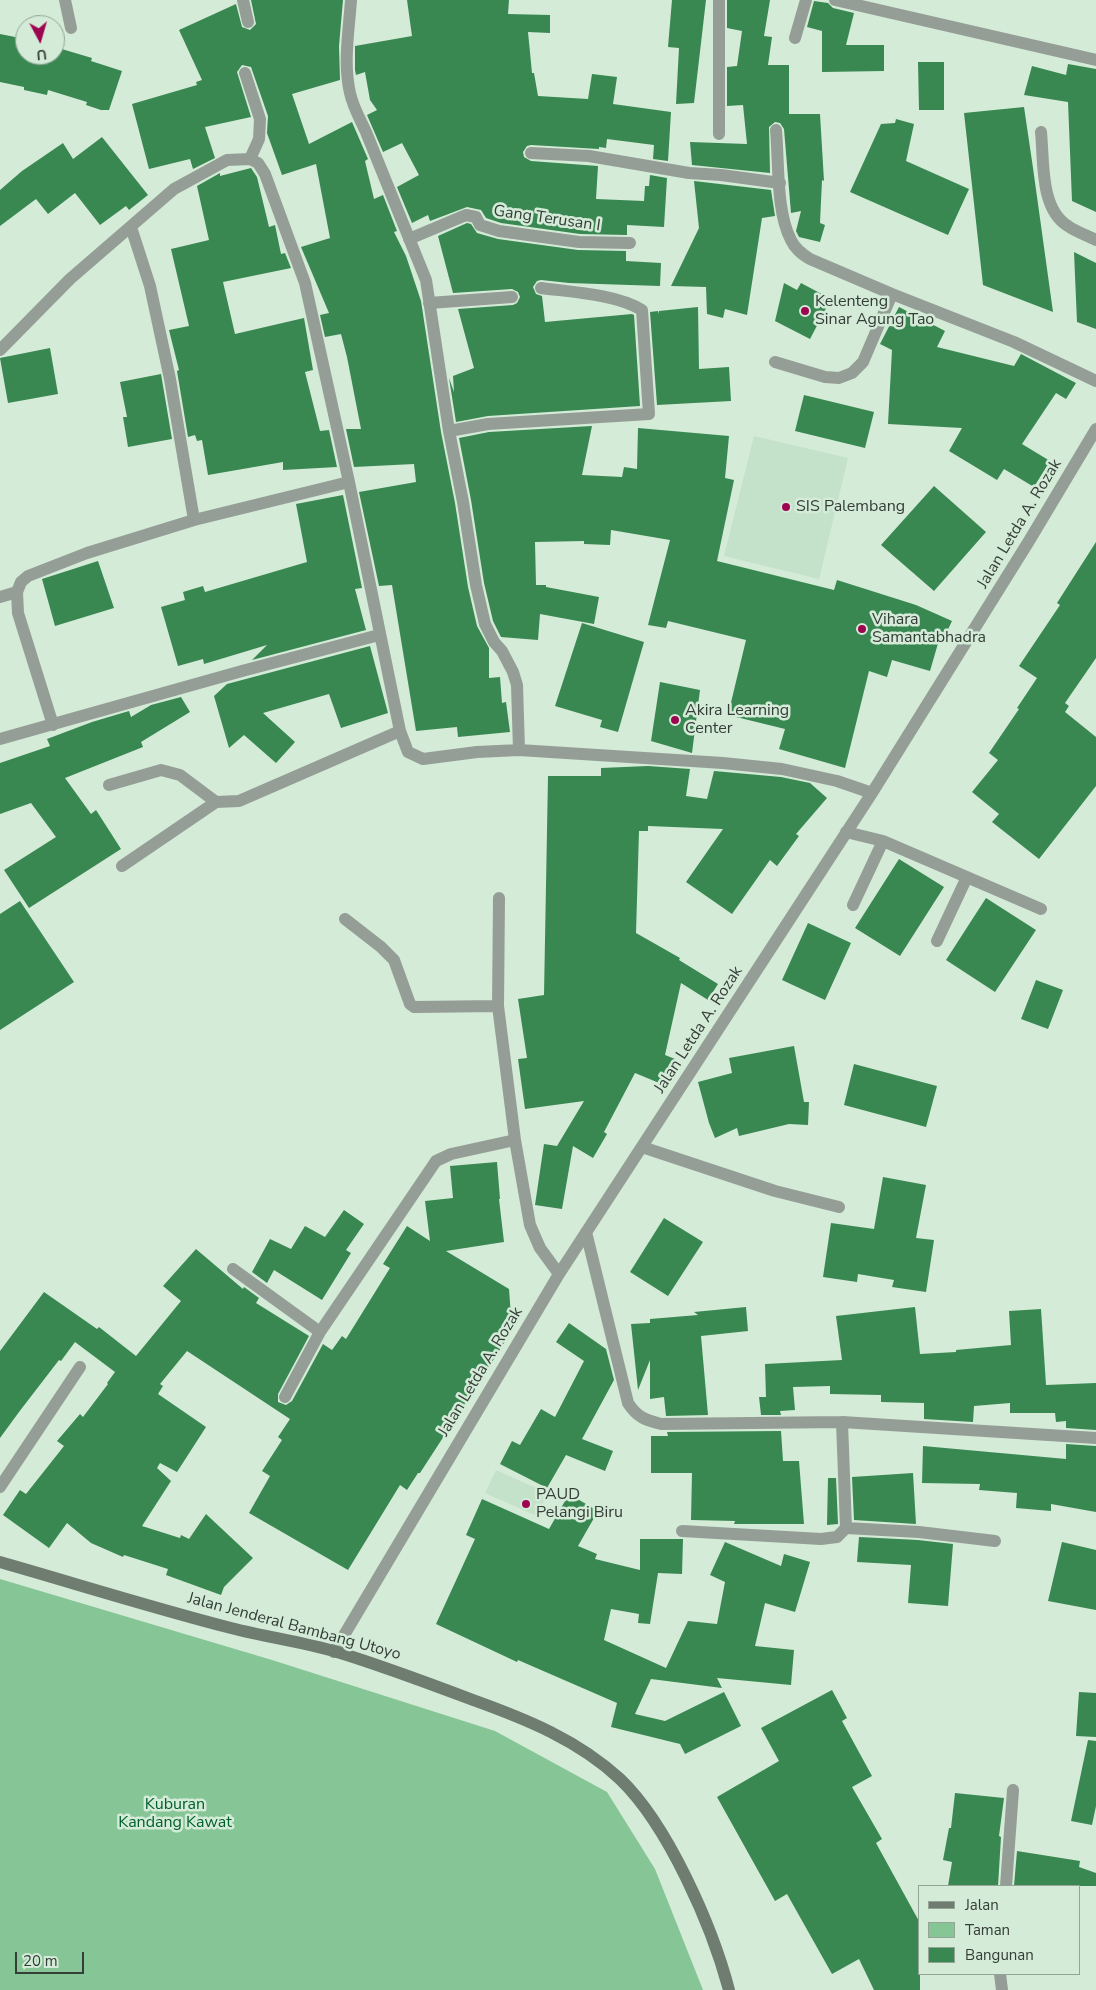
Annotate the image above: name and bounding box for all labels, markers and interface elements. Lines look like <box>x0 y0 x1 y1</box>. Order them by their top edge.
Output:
north arrow <box>15 15 65 65</box>
text: U <box>35 44 48 64</box>
street label: Gang Terusan I <box>492 202 602 236</box>
place label: Kelenteng Sinar Agung Tao <box>815 292 934 330</box>
marker: Kelenteng Sinar Agung Tao <box>799 305 811 317</box>
street label: Jalan Letda A. Rozak <box>974 456 1066 592</box>
place label: SIS Palembang <box>796 497 905 517</box>
marker: SIS Palembang <box>780 501 792 513</box>
place label: Vihara Samantabhadra <box>872 610 986 648</box>
marker: Vihara Samantabhadra <box>856 623 868 635</box>
place label: Akira Learning Center <box>685 701 789 739</box>
marker: Akira Learning Center <box>669 714 681 726</box>
street label: Jalan Letda A. Rozak <box>651 963 747 1097</box>
street label: Jalan Letda A. Rozak <box>435 1304 527 1440</box>
place label: PAUD Pelangi Biru <box>536 1485 623 1523</box>
marker: PAUD Pelangi Biru <box>520 1498 532 1510</box>
street label: Jalan Jenderal Bambang Utoyo <box>185 1589 403 1665</box>
park label: Kuburan Kandang Kawat <box>118 1795 232 1833</box>
legend <box>918 1885 1081 1975</box>
text: Jalan <box>965 1895 999 1915</box>
text: Taman <box>965 1920 1010 1940</box>
scale bar <box>18 1942 86 1974</box>
text: Bangunan <box>965 1945 1034 1965</box>
text: 20 m <box>23 1951 58 1971</box>

